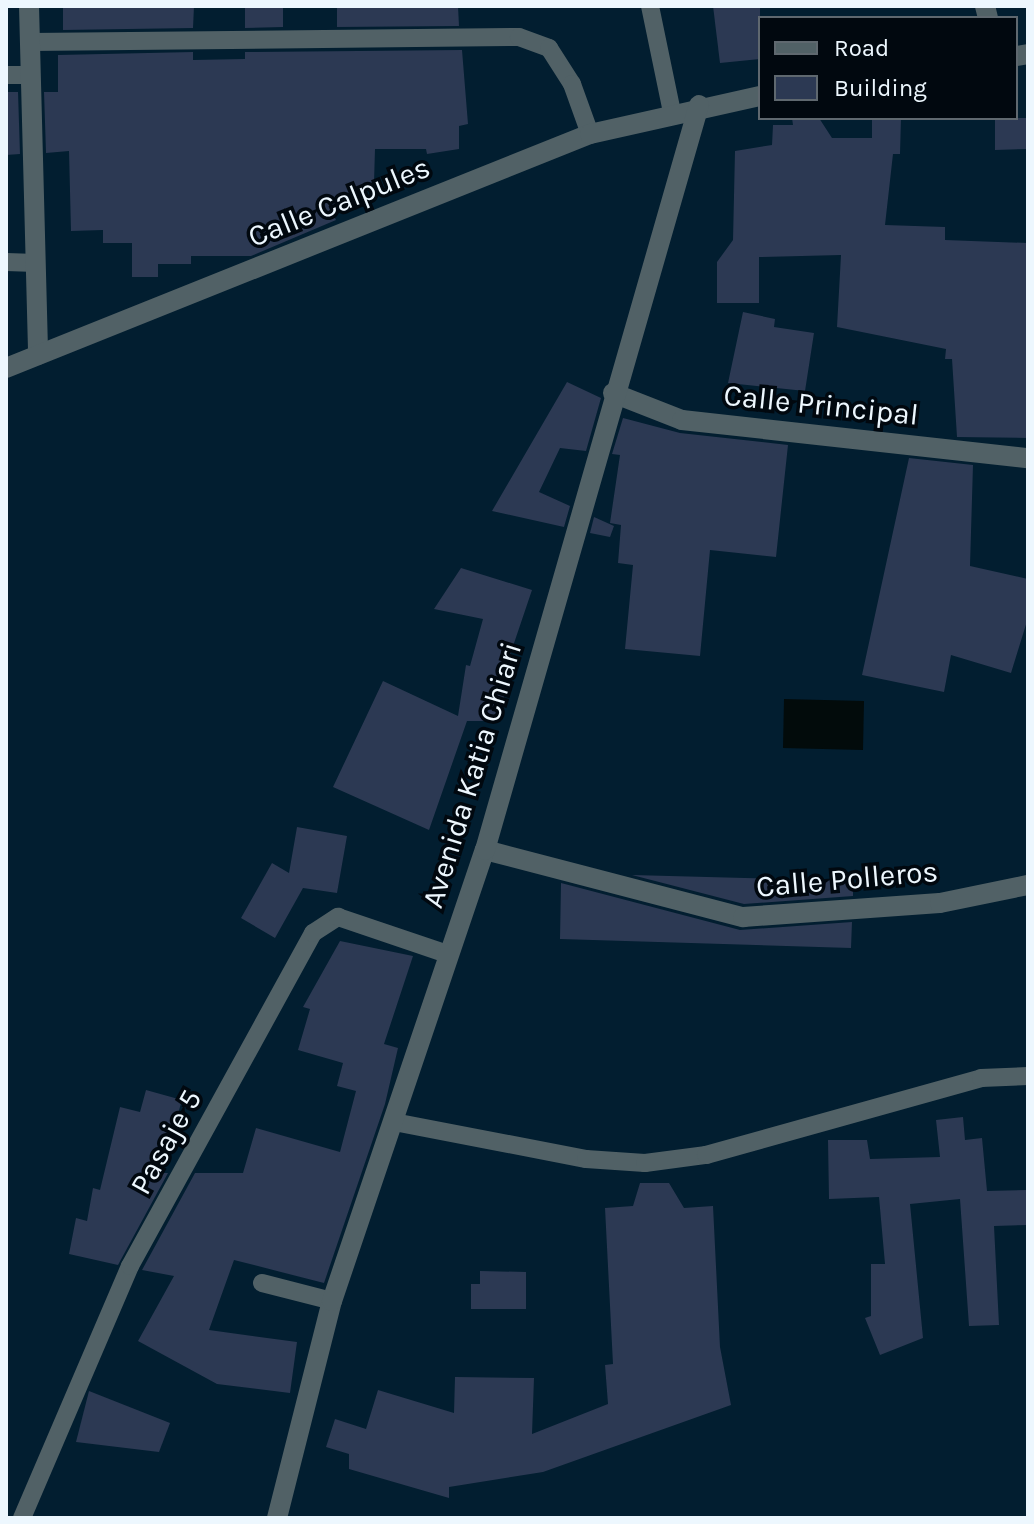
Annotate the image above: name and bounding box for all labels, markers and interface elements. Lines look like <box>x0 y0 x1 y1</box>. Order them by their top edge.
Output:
legend <box>758 16 1018 120</box>
text: Road <box>834 34 889 62</box>
text: Building <box>834 74 927 102</box>
street label: Calle Calpules <box>243 149 435 255</box>
street label: Calle Principal <box>722 377 920 433</box>
street label: Avenida Katia Chiari <box>414 638 530 912</box>
street label: Calle Polleros <box>755 853 939 905</box>
street label: Pasaje 5 <box>123 1083 209 1201</box>

